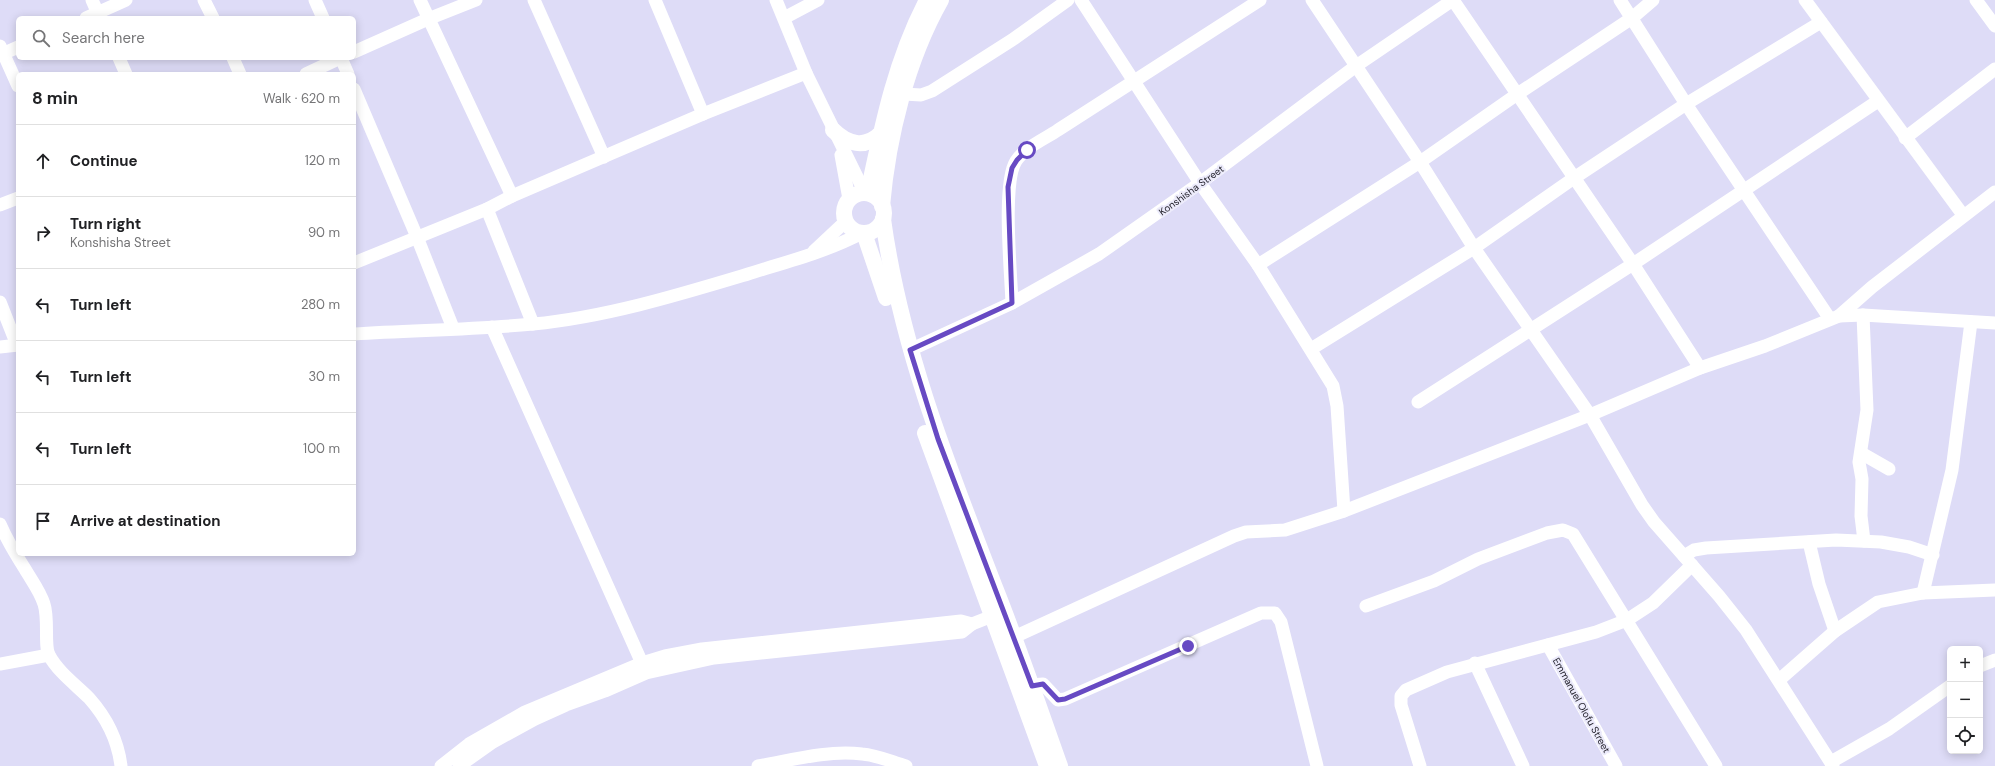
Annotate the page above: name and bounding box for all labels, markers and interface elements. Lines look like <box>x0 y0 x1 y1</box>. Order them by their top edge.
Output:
search box <box>16 16 356 60</box>
icon: search <box>30 27 52 49</box>
text: Search here <box>62 28 145 48</box>
text: 8 min <box>32 87 78 109</box>
text: Walk · 620 m <box>263 90 340 107</box>
route start <box>1018 141 1036 159</box>
icon: ahead <box>32 150 54 172</box>
text: Continue <box>70 151 138 171</box>
text: 120 m <box>305 152 340 169</box>
street label: Konshisha Street <box>1156 162 1227 218</box>
text: Turn right <box>70 214 141 234</box>
icon: right <box>32 222 54 244</box>
text: 90 m <box>308 224 340 241</box>
text: Konshisha Street <box>70 234 171 251</box>
icon: left <box>32 294 54 316</box>
text: Turn left <box>70 295 131 315</box>
text: 280 m <box>301 296 340 313</box>
icon: left <box>32 366 54 388</box>
text: Turn left <box>70 367 131 387</box>
text: 30 m <box>308 368 340 385</box>
icon: left <box>32 438 54 460</box>
text: Turn left <box>70 439 131 459</box>
text: 100 m <box>303 440 340 457</box>
icon: arrive <box>32 510 54 532</box>
text: Arrive at destination <box>70 511 221 531</box>
route end <box>1179 637 1197 655</box>
map controls <box>1947 646 1983 754</box>
button: + <box>1947 646 1983 682</box>
street label: Emmanuel Olofu Street <box>1550 655 1613 755</box>
button: − <box>1947 682 1983 718</box>
button: locate <box>1947 718 1983 754</box>

